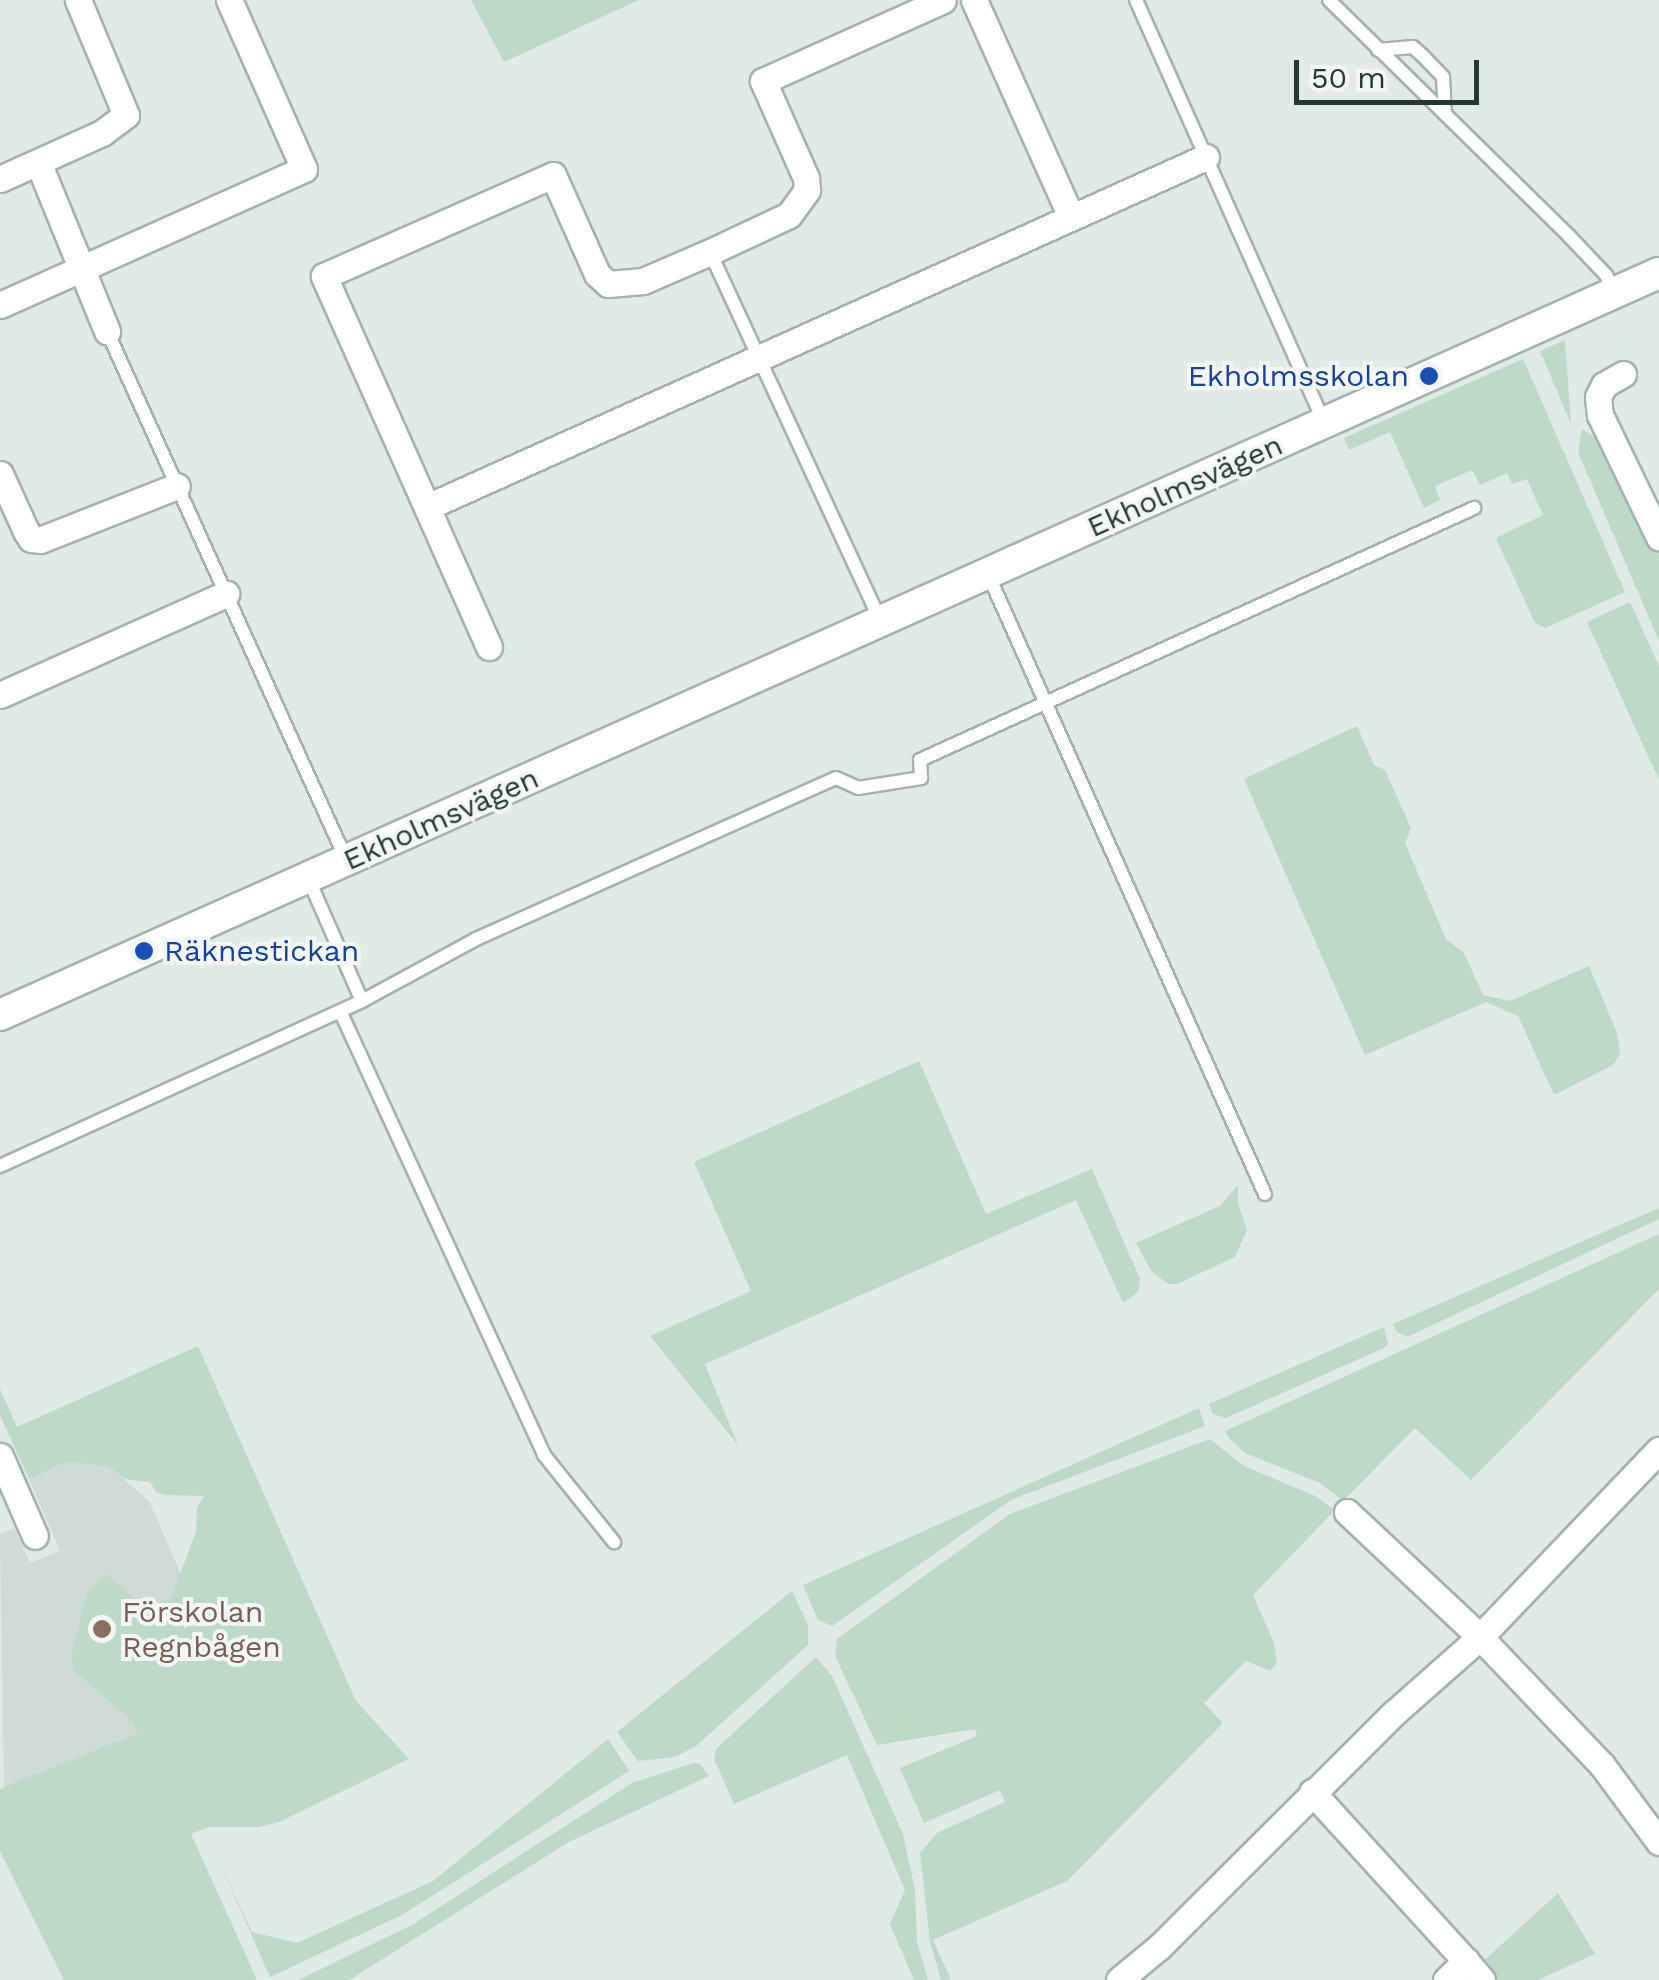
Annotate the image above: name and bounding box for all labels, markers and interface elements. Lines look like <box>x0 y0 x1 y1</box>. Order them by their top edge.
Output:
scale bar <box>1299 40 1484 102</box>
text: 50 m <box>1311 60 1386 95</box>
place label: Ekholmsskolan <box>1188 358 1409 394</box>
marker: Ekholmsskolan <box>1418 365 1440 387</box>
street label: Ekholmsvägen <box>1082 427 1288 545</box>
street label: Ekholmsvägen <box>338 760 544 878</box>
place label: Räknestickan <box>164 933 359 969</box>
marker: Räknestickan <box>133 940 155 962</box>
place label: Förskolan Regnbågen <box>122 1594 281 1664</box>
marker: Förskolan Regnbågen <box>91 1618 113 1640</box>

